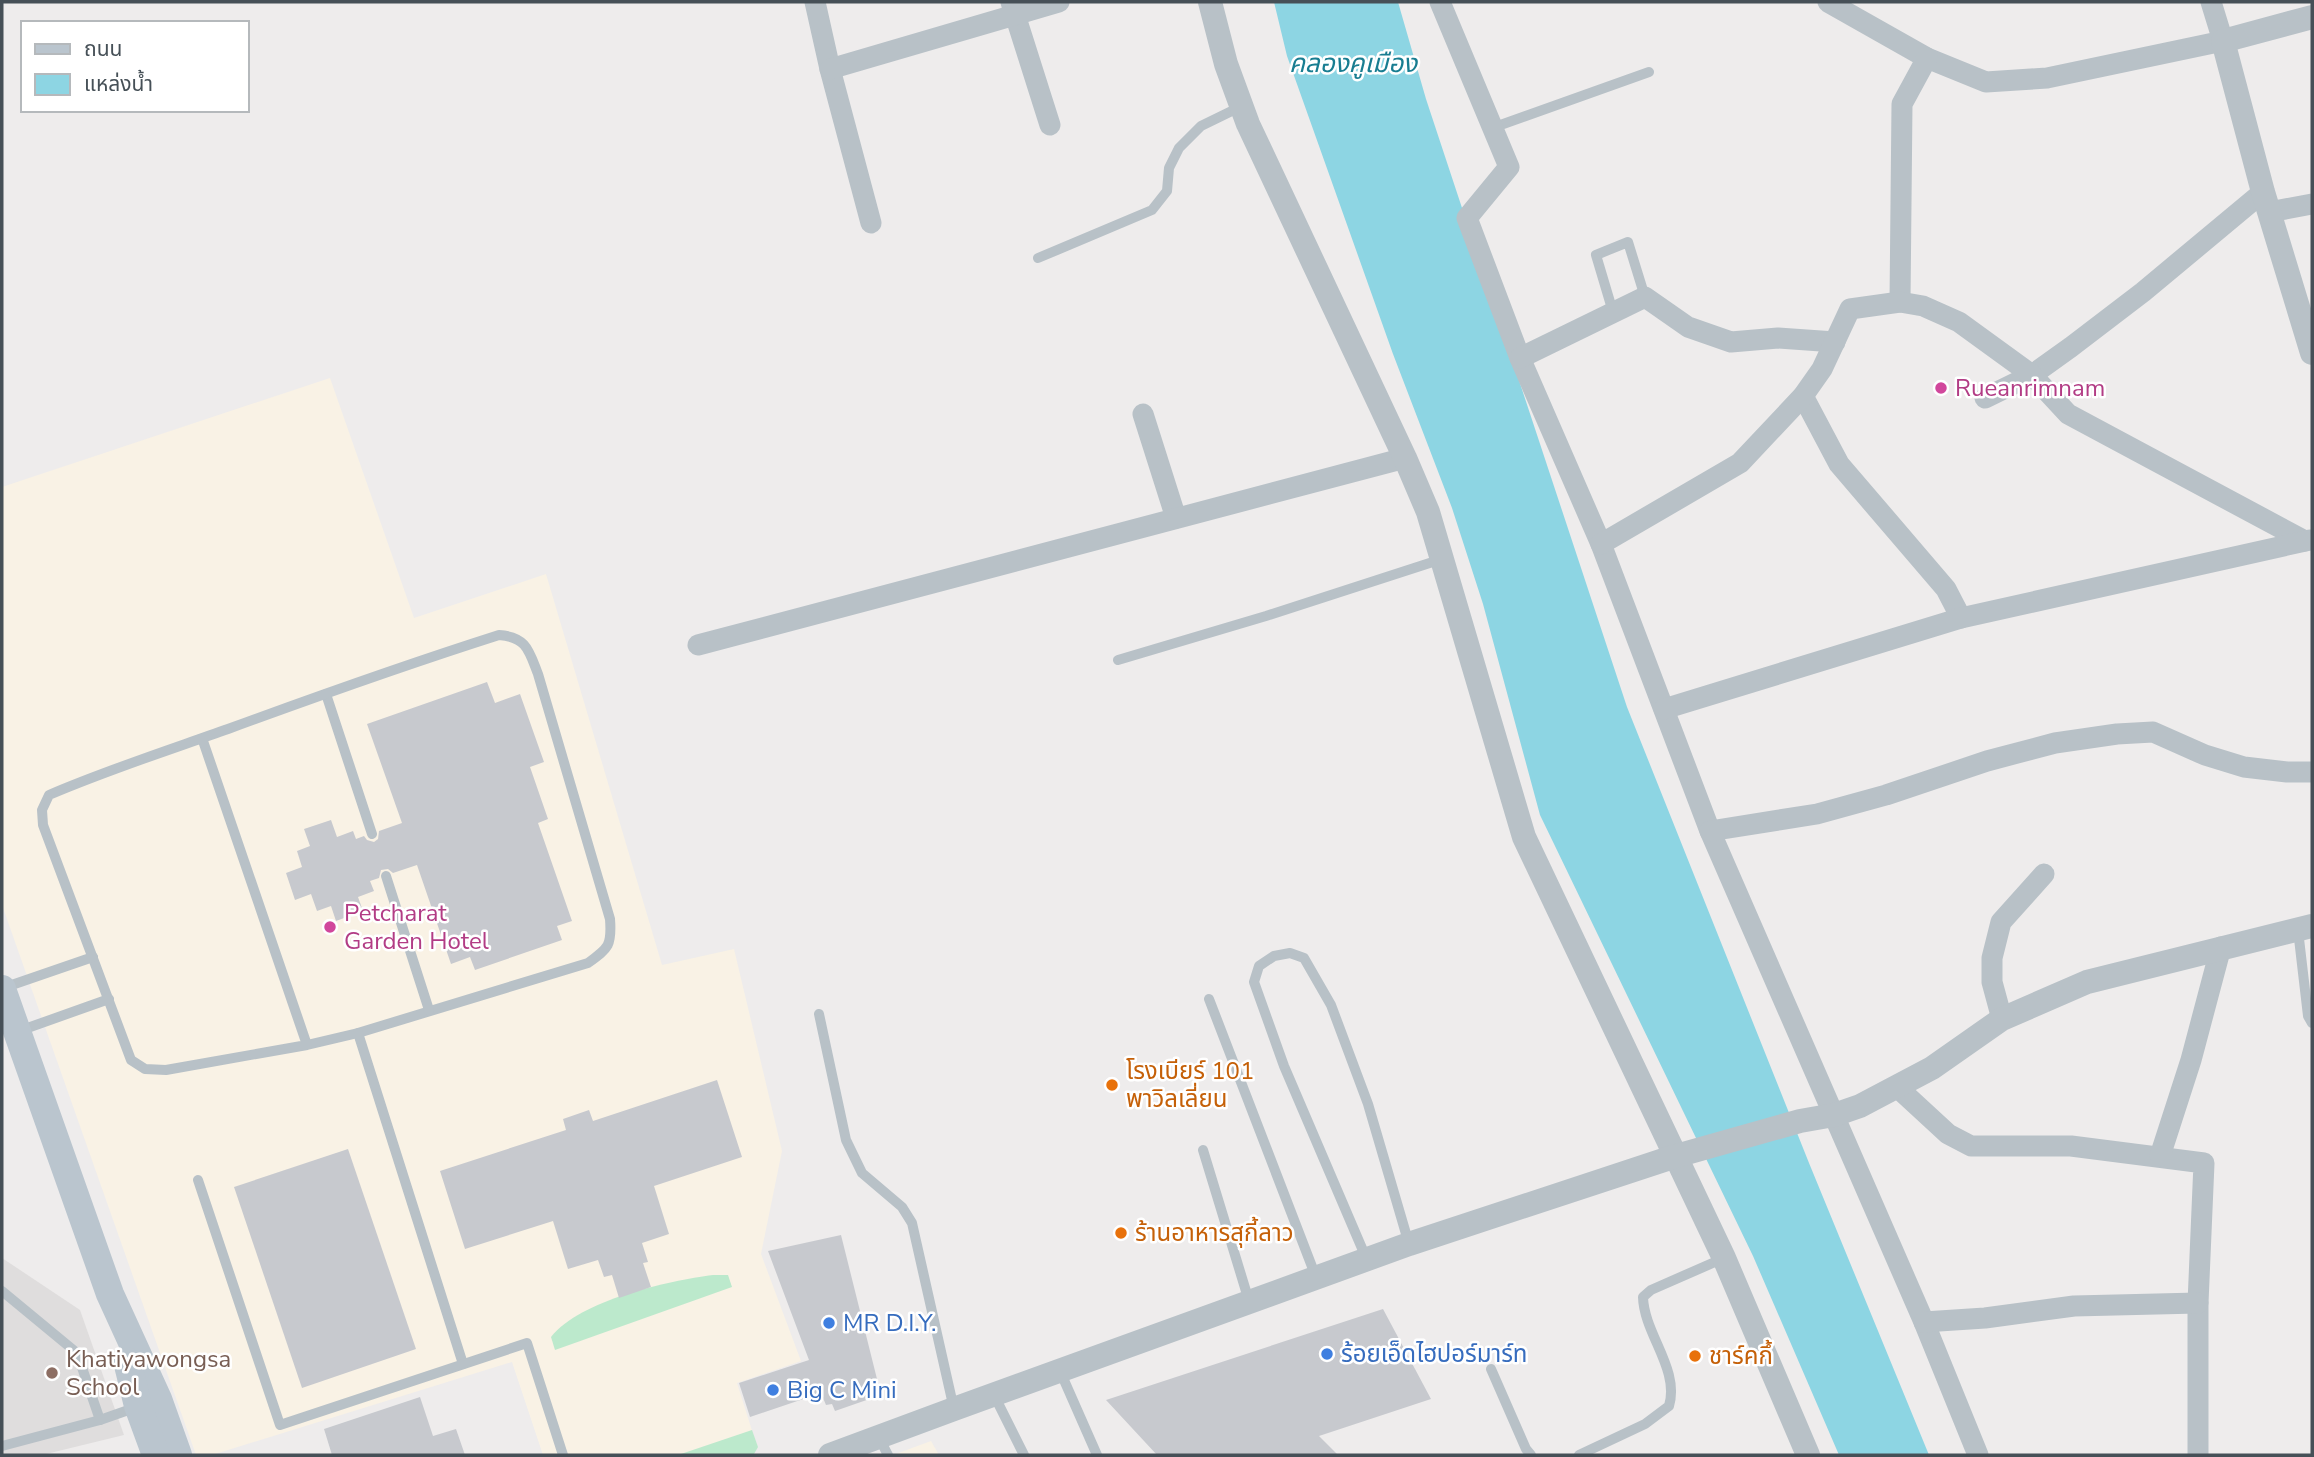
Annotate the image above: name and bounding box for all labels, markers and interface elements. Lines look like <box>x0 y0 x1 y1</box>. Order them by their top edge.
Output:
legend <box>21 21 248 112</box>
text: ถนน <box>84 35 122 63</box>
water label: คลองคูเมือง <box>1289 46 1418 81</box>
text: แหล่งน้ำ <box>84 69 153 98</box>
place label: Rueanrimnam <box>1955 372 2105 404</box>
marker: Rueanrimnam <box>1933 380 1949 396</box>
place label: Petcharat Garden Hotel <box>344 897 489 957</box>
marker: Petcharat Garden Hotel <box>322 919 338 935</box>
place label: โรงเบียร์ 101 พาวิลเลี่ยน <box>1126 1055 1254 1115</box>
marker: โรงเบียร์ 101 พาวิลเลี่ยน <box>1104 1077 1120 1093</box>
place label: ร้านอาหารสุกี้ลาว <box>1135 1216 1294 1249</box>
marker: ร้านอาหารสุกี้ลาว <box>1113 1225 1129 1241</box>
place label: MR D.I.Y. <box>843 1307 936 1339</box>
marker: MR D.I.Y. <box>821 1315 837 1331</box>
place label: ร้อยเอ็ดไฮปอร์มาร์ท <box>1341 1338 1527 1370</box>
place label: ชาร์คกึ้ <box>1709 1339 1773 1372</box>
place label: Khatiyawongsa School <box>66 1343 231 1403</box>
marker: ร้อยเอ็ดไฮปอร์มาร์ท <box>1319 1346 1335 1362</box>
marker: ชาร์คกึ้ <box>1687 1348 1703 1364</box>
marker: Khatiyawongsa School <box>44 1365 60 1381</box>
place label: Big C Mini <box>787 1374 897 1406</box>
marker: Big C Mini <box>765 1382 781 1398</box>

